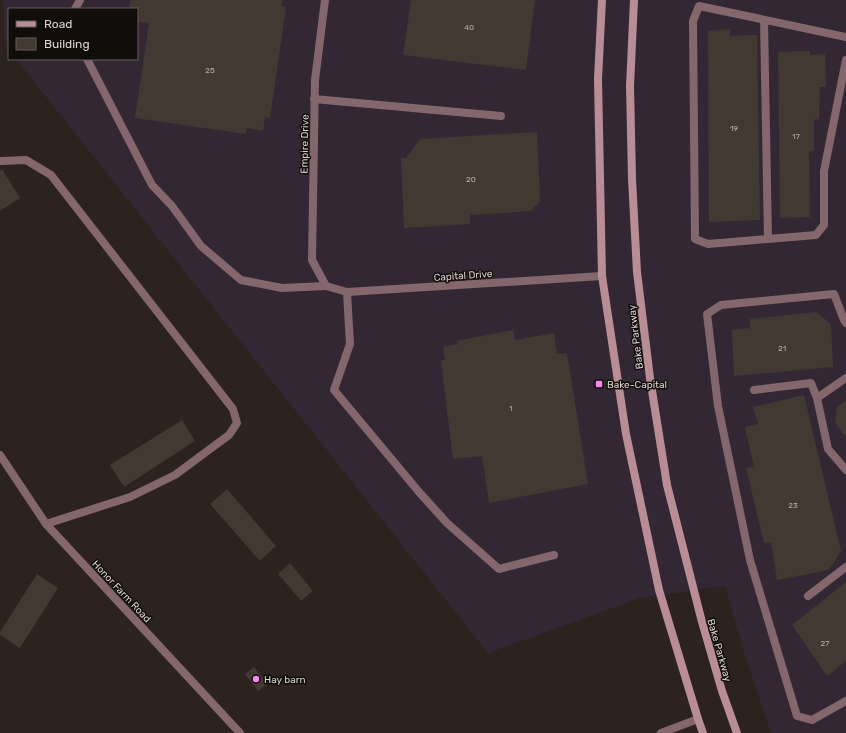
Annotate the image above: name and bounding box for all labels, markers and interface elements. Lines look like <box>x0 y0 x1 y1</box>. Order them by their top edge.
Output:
legend <box>8 8 138 60</box>
text: Road <box>44 17 72 31</box>
house number: 40 <box>464 23 474 32</box>
text: Building <box>44 37 90 51</box>
house number: 25 <box>205 66 215 75</box>
street label: Empire Drive <box>298 114 312 174</box>
house number: 19 <box>730 124 738 133</box>
house number: 17 <box>792 132 800 141</box>
house number: 20 <box>466 175 476 184</box>
street label: Capital Drive <box>433 268 493 284</box>
street label: Bake Parkway <box>626 304 646 370</box>
house number: 21 <box>778 344 786 353</box>
marker: Bake-Capital <box>594 379 604 389</box>
place label: Bake-Capital <box>607 379 667 391</box>
house number: 1 <box>509 404 513 413</box>
house number: 23 <box>788 501 798 510</box>
street label: Honor Farm Road <box>89 558 153 625</box>
street label: Bake Parkway <box>704 617 734 684</box>
house number: 27 <box>821 639 829 648</box>
marker: Hay barn <box>251 674 261 684</box>
place label: Hay barn <box>264 674 306 686</box>

